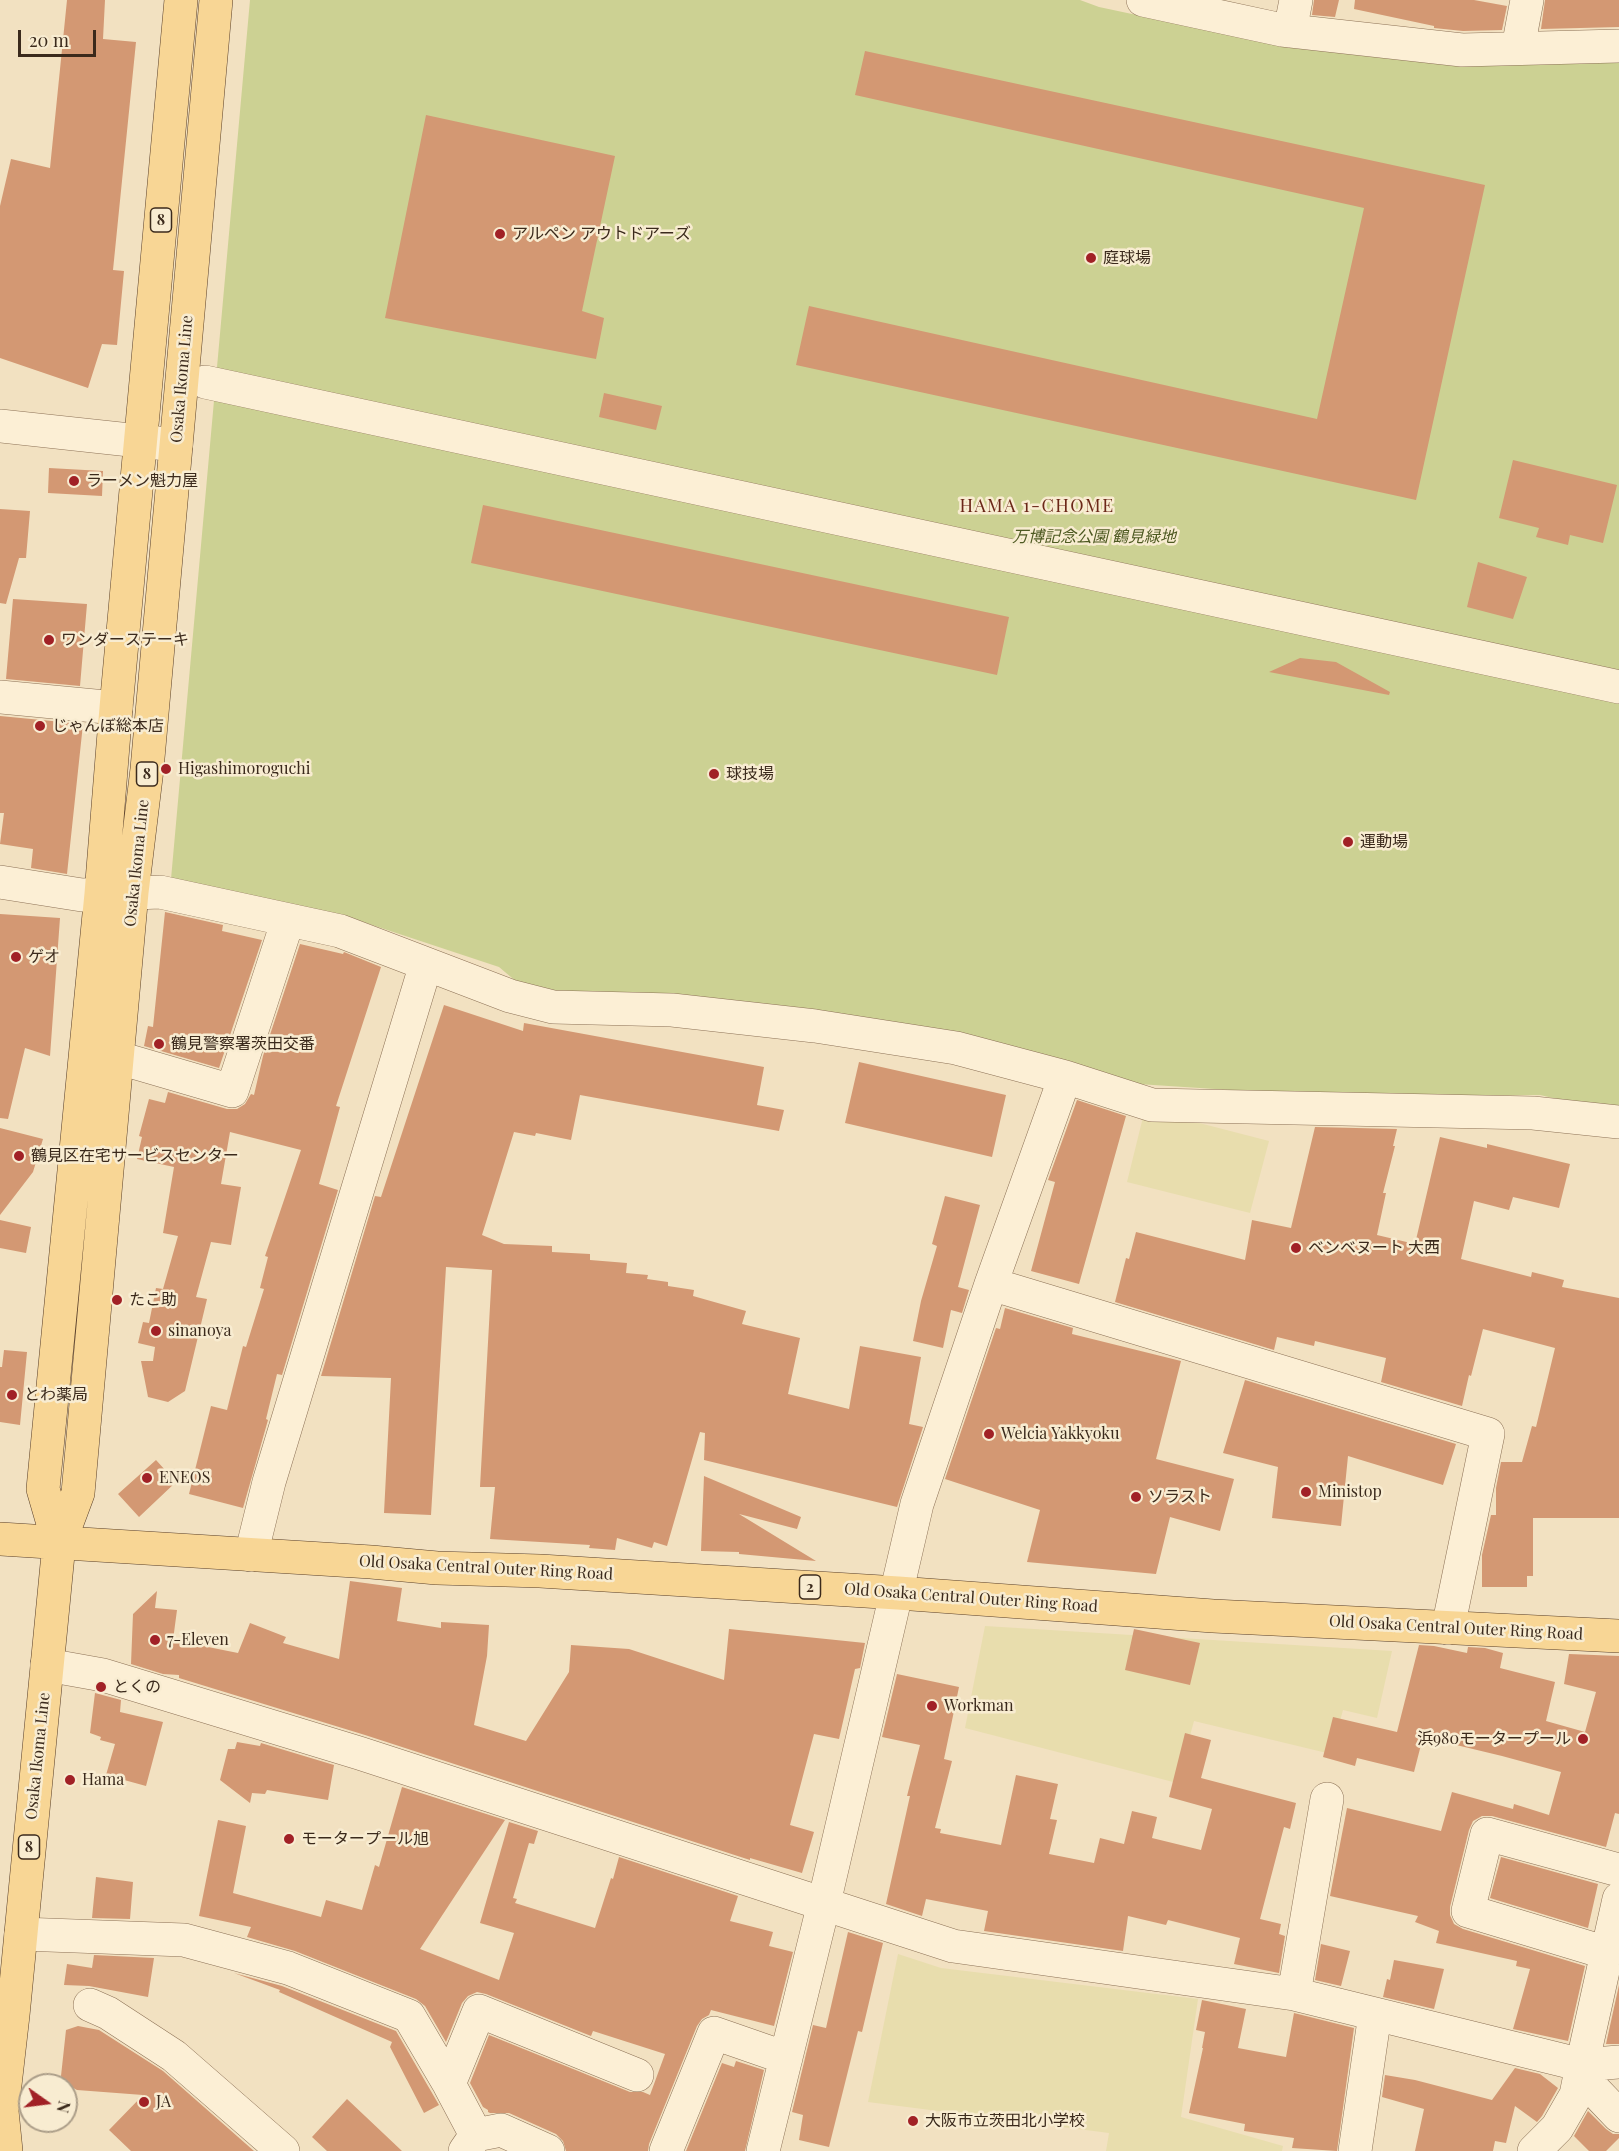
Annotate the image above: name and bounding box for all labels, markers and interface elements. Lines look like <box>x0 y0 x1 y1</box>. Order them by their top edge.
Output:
scale bar <box>21 18 99 56</box>
text: 20 m <box>29 28 69 52</box>
road number: 8 <box>150 208 172 232</box>
place label: アルペン アウトドアーズ <box>512 224 691 244</box>
marker: アルペン アウトドアーズ <box>493 227 507 241</box>
place label: 庭球場 <box>1103 248 1151 268</box>
marker: 庭球場 <box>1084 251 1098 265</box>
street label: Osaka Ikoma Line <box>167 314 197 444</box>
place label: ラーメン魁力屋 <box>86 471 198 491</box>
marker: ラーメン魁力屋 <box>67 474 81 488</box>
district label: HAMA 1-CHOME <box>959 495 1115 517</box>
park label: 万博記念公園 鶴見緑地 <box>1012 527 1176 547</box>
place label: ワンダーステーキ <box>61 630 189 650</box>
marker: ワンダーステーキ <box>42 633 56 647</box>
place label: じゃんぼ総本店 <box>52 716 164 736</box>
marker: じゃんぼ総本店 <box>33 719 47 733</box>
place label: Higashimoroguchi <box>178 759 310 779</box>
road number: 8 <box>136 762 158 786</box>
marker: Higashimoroguchi <box>159 762 173 776</box>
place label: 球技場 <box>726 764 774 784</box>
marker: 球技場 <box>707 767 721 781</box>
street label: Osaka Ikoma Line <box>121 798 153 928</box>
place label: 運動場 <box>1360 832 1408 852</box>
marker: 運動場 <box>1341 835 1355 849</box>
place label: ゲオ <box>28 947 60 967</box>
marker: ゲオ <box>9 950 23 964</box>
place label: 鶴見警察署茨田交番 <box>171 1034 315 1054</box>
marker: 鶴見警察署茨田交番 <box>152 1037 166 1051</box>
place label: 鶴見区在宅サービスセンター <box>31 1146 239 1166</box>
marker: 鶴見区在宅サービスセンター <box>12 1149 26 1163</box>
place label: ベンベヌート 大西 <box>1308 1238 1440 1258</box>
marker: ベンベヌート 大西 <box>1289 1241 1303 1255</box>
place label: たこ助 <box>129 1290 177 1310</box>
marker: たこ助 <box>110 1293 124 1307</box>
place label: sinanoya <box>168 1321 231 1341</box>
marker: sinanoya <box>149 1324 163 1338</box>
place label: とわ薬局 <box>24 1385 88 1405</box>
marker: とわ薬局 <box>5 1388 19 1402</box>
place label: Welcia Yakkyoku <box>1001 1424 1119 1444</box>
marker: Welcia Yakkyoku <box>982 1427 996 1441</box>
place label: ENEOS <box>159 1468 210 1488</box>
marker: ENEOS <box>140 1471 154 1485</box>
place label: Ministop <box>1318 1482 1382 1502</box>
marker: Ministop <box>1299 1485 1313 1499</box>
place label: ソラスト <box>1148 1487 1212 1507</box>
marker: ソラスト <box>1129 1490 1143 1504</box>
street label: Old Osaka Central Outer Ring Road <box>359 1552 613 1584</box>
road number: 2 <box>800 1575 820 1599</box>
street label: Old Osaka Central Outer Ring Road <box>844 1580 1098 1616</box>
street label: Old Osaka Central Outer Ring Road <box>1329 1612 1583 1644</box>
place label: 7-Eleven <box>167 1630 229 1650</box>
marker: 7-Eleven <box>148 1633 162 1647</box>
place label: とくの <box>113 1677 161 1697</box>
marker: とくの <box>94 1680 108 1694</box>
street label: Osaka Ikoma Line <box>22 1691 54 1821</box>
place label: Workman <box>944 1696 1013 1716</box>
marker: Workman <box>925 1699 939 1713</box>
place label: 浜980モータープール <box>1417 1729 1571 1749</box>
marker: 浜980モータープール <box>1576 1732 1590 1746</box>
place label: Hama <box>82 1770 124 1790</box>
marker: Hama <box>63 1773 77 1787</box>
place label: モータープール旭 <box>301 1829 429 1849</box>
marker: モータープール旭 <box>282 1832 296 1846</box>
road number: 8 <box>18 1835 40 1859</box>
north arrow <box>18 2073 78 2133</box>
place label: JA <box>156 2092 171 2112</box>
marker: JA <box>137 2095 151 2109</box>
text: N <box>52 2099 76 2115</box>
place label: 大阪市立茨田北小学校 <box>925 2111 1085 2131</box>
marker: 大阪市立茨田北小学校 <box>906 2114 920 2128</box>

